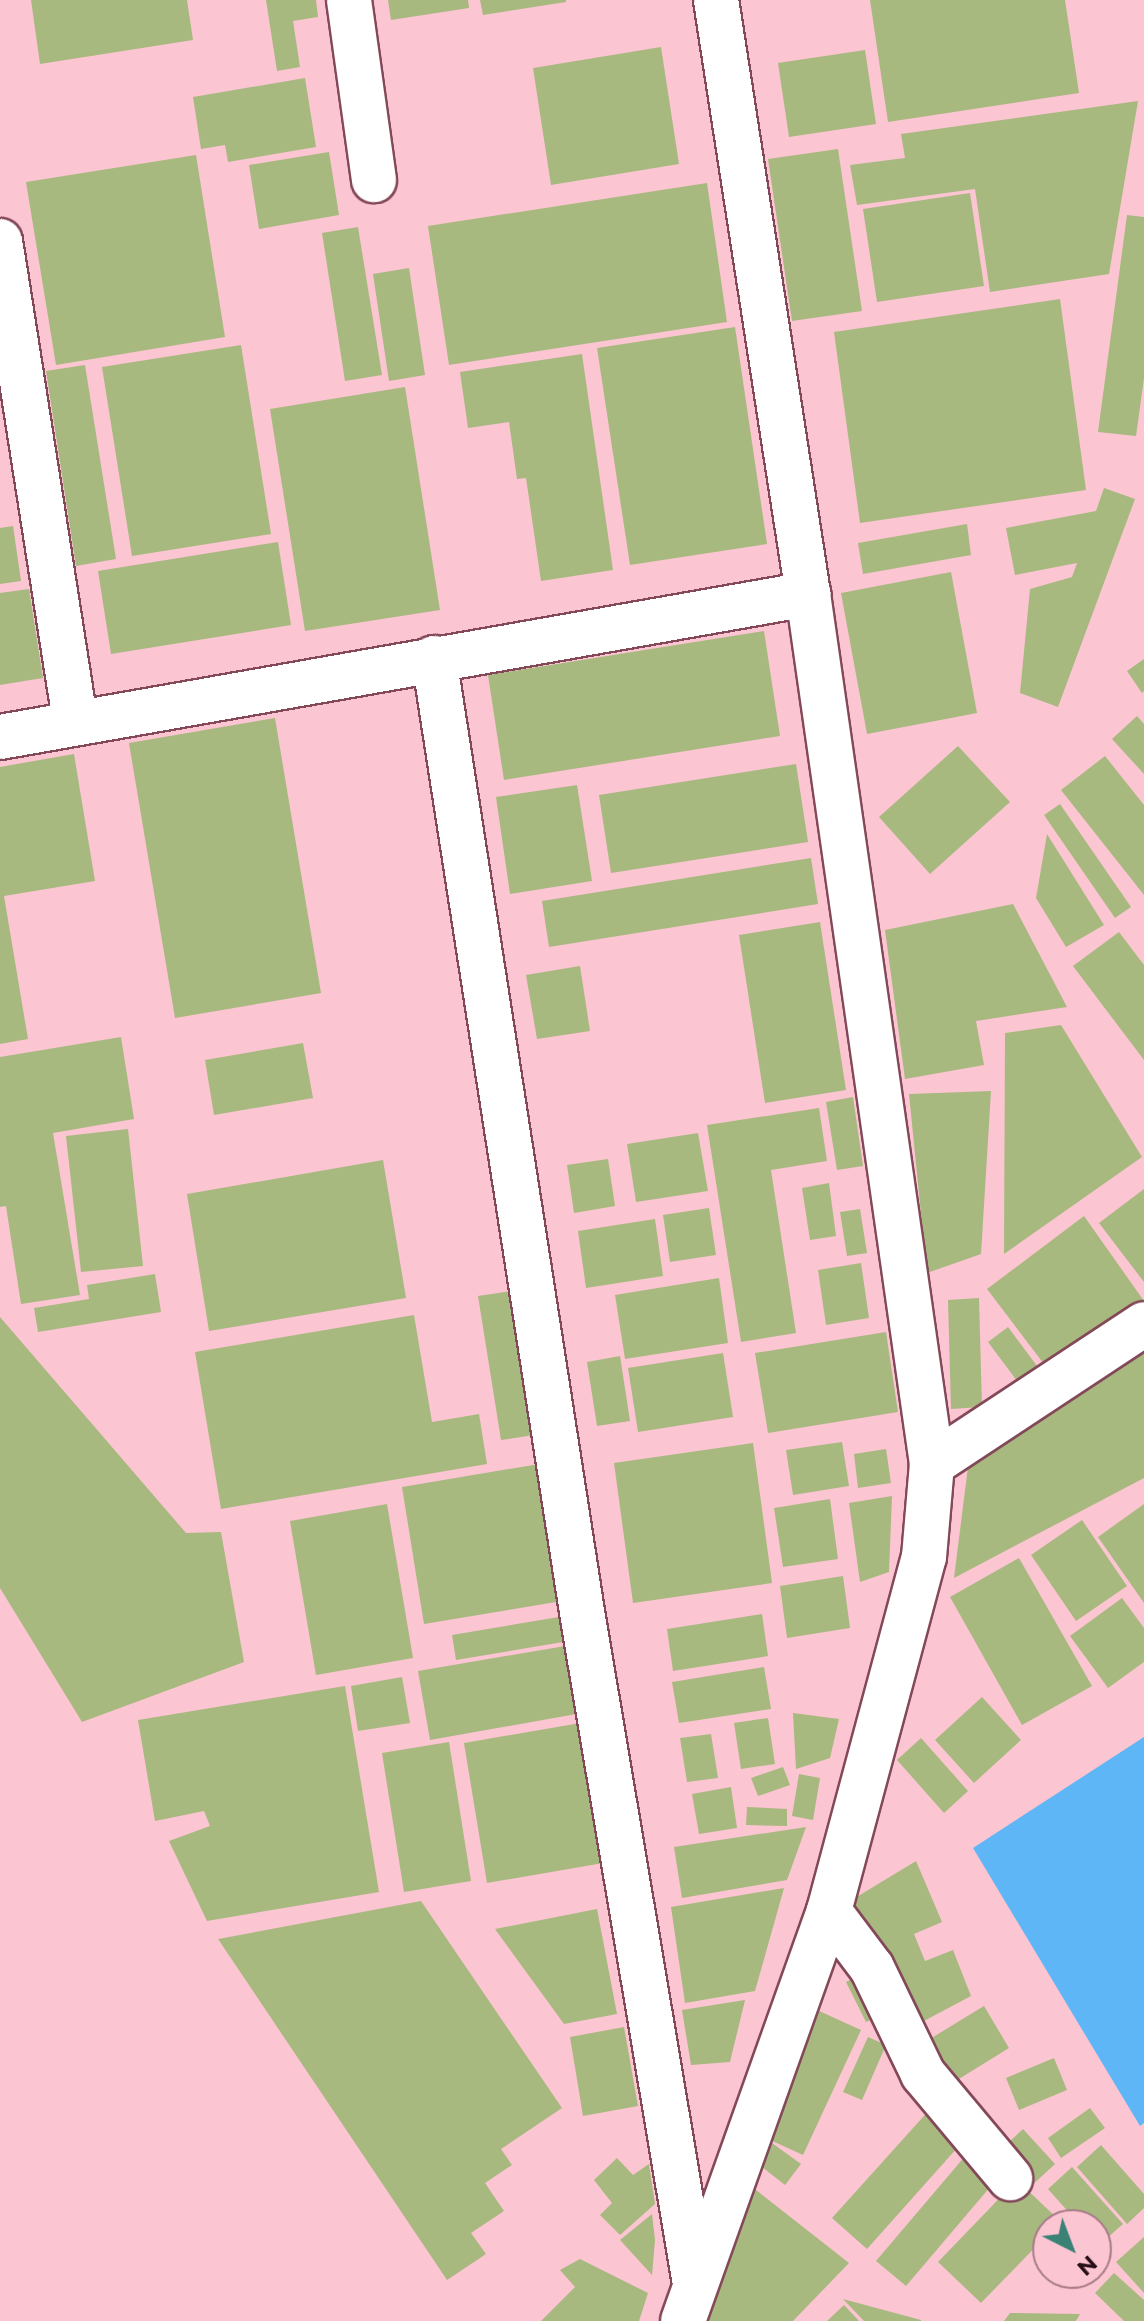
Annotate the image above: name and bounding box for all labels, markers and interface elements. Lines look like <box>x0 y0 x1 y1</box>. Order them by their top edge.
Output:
north arrow <box>1032 2209 1112 2289</box>
text: N <box>1071 2250 1103 2282</box>

